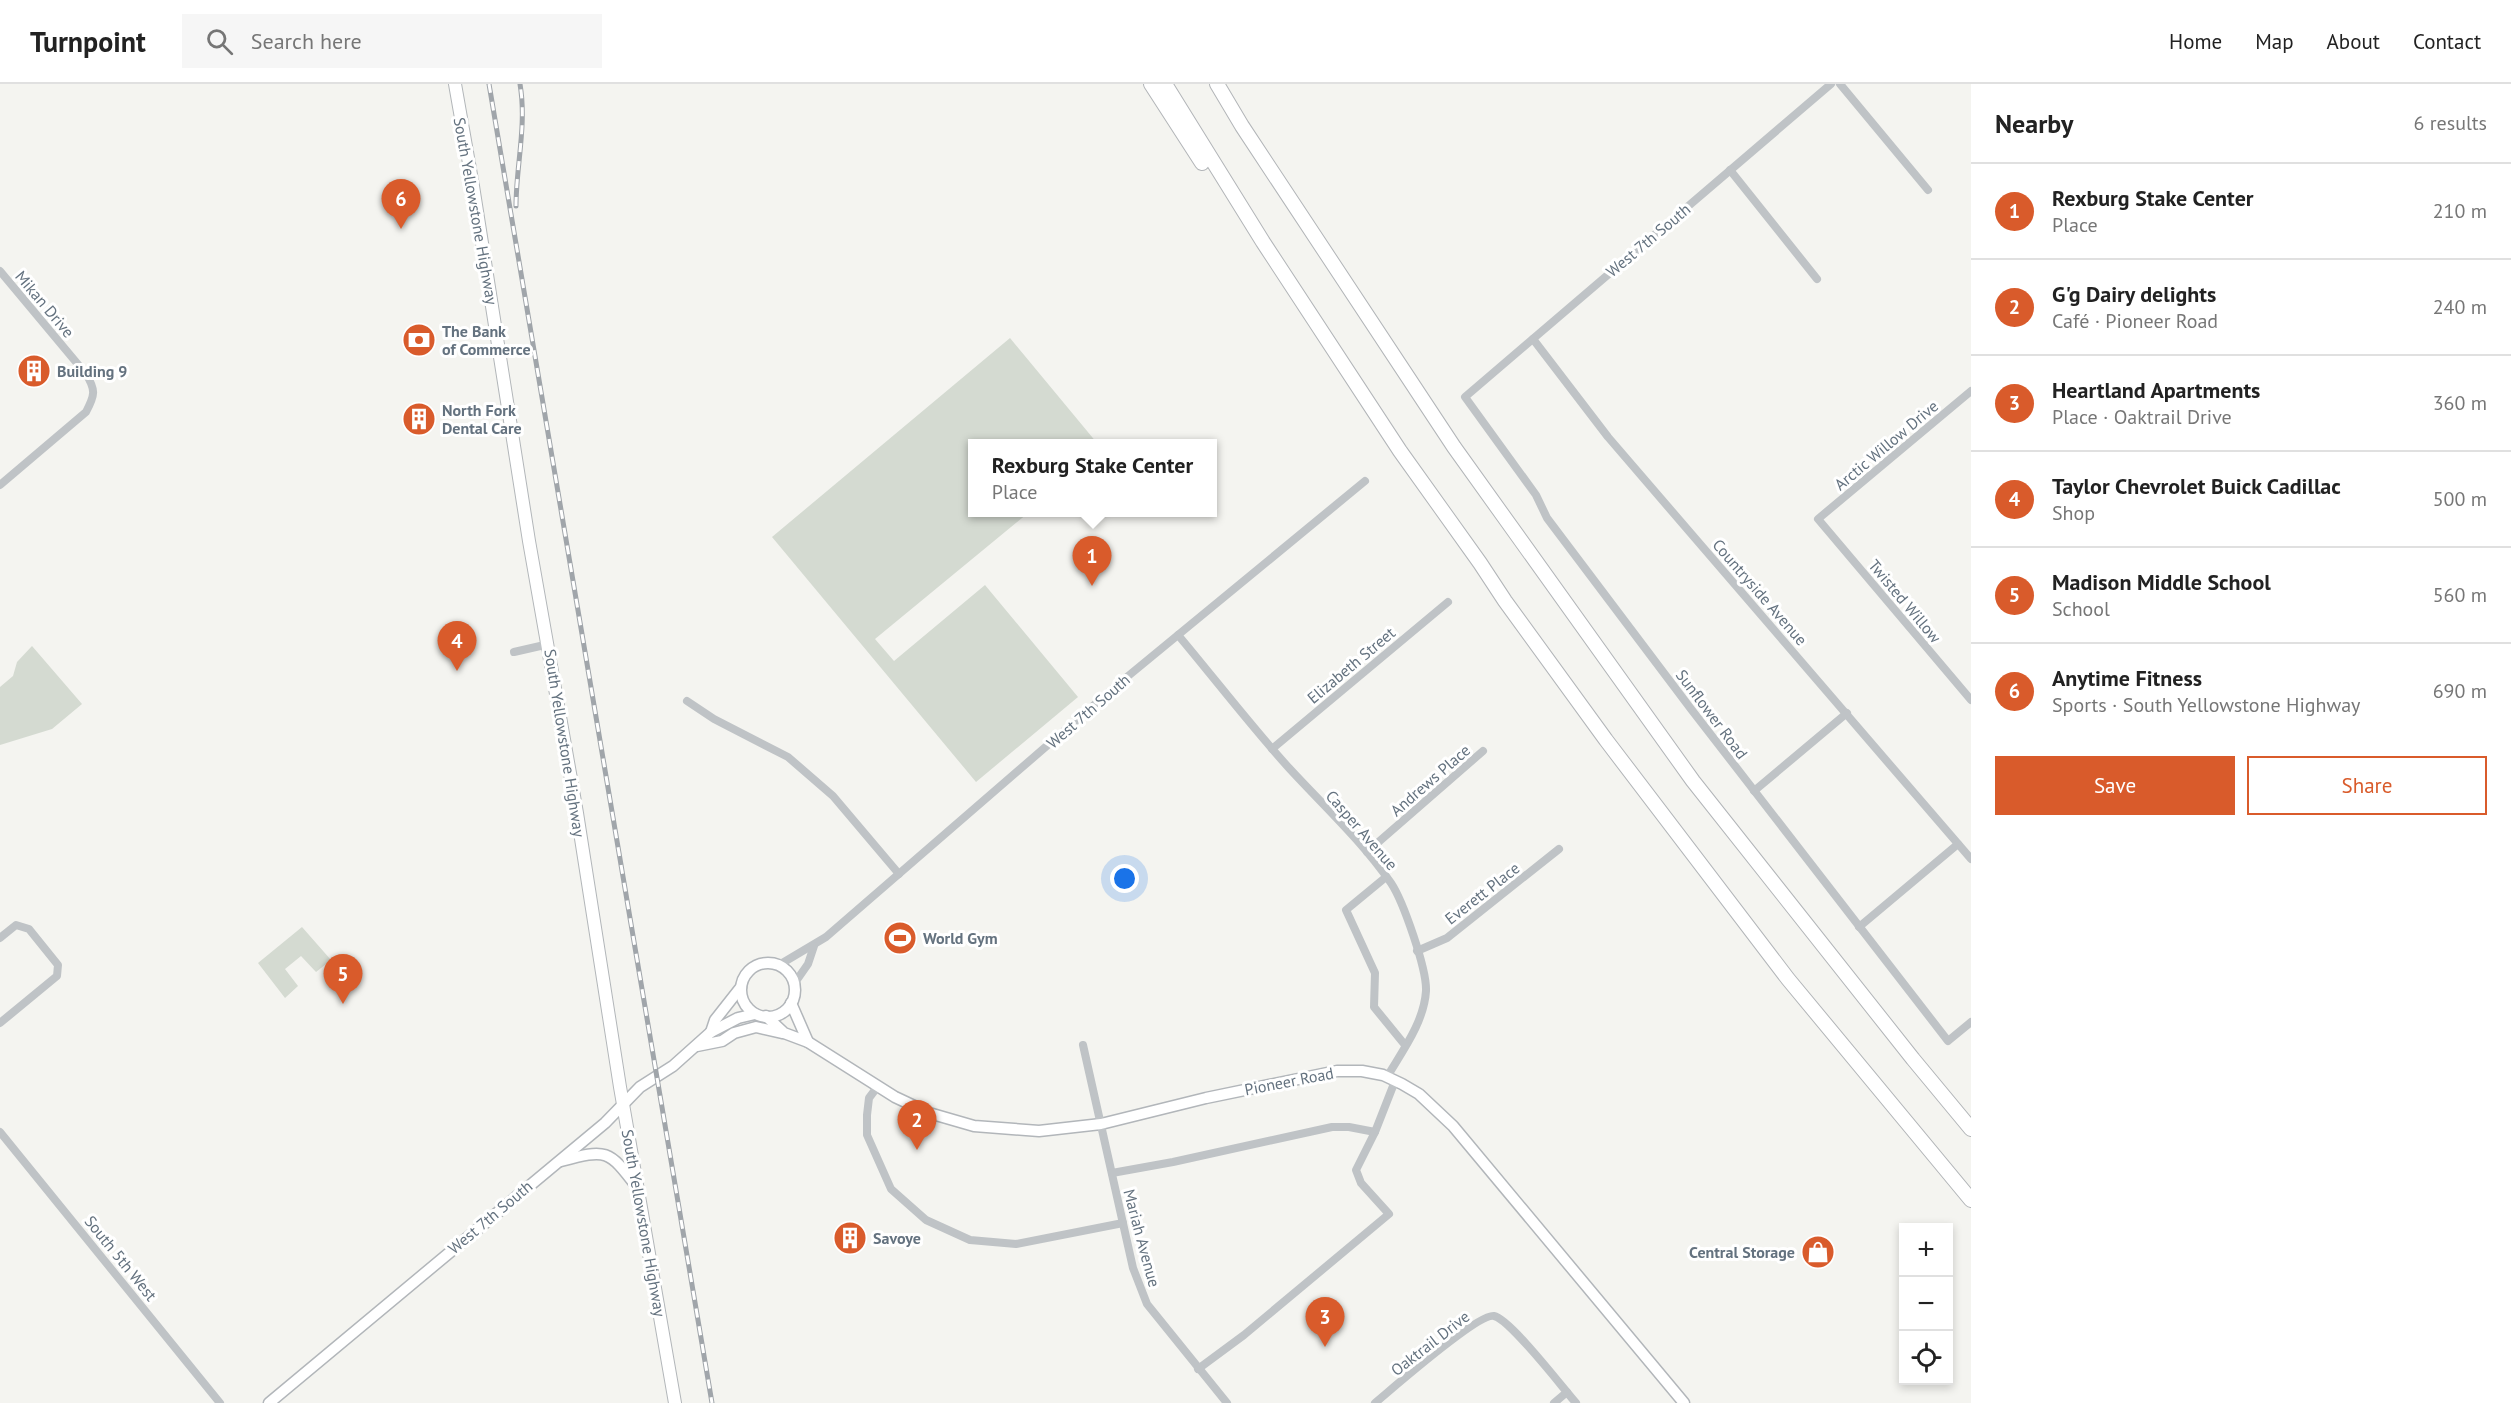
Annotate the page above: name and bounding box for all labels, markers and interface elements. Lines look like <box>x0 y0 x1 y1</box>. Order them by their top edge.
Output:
search box <box>182 14 602 68</box>
text: Turnpoint <box>30 23 146 60</box>
icon: search <box>203 25 236 58</box>
text: Search here <box>251 27 362 55</box>
text: Home <box>2169 28 2222 55</box>
text: Map <box>2255 28 2294 55</box>
text: About <box>2327 28 2380 55</box>
text: Contact <box>2413 28 2481 55</box>
text: Nearby <box>1995 107 2073 140</box>
text: 6 results <box>2414 110 2487 136</box>
street label: South Yellowstone Highway <box>450 116 502 307</box>
pin: 6 <box>382 180 420 229</box>
text: Rexburg Stake Center <box>2052 184 2254 212</box>
text: 1 <box>2009 198 2020 224</box>
text: 210 m <box>2433 198 2487 224</box>
street label: West 7th South <box>1602 199 1694 281</box>
text: Place <box>2052 212 2098 238</box>
street label: Mikan Drive <box>11 266 79 342</box>
text: G'g Dairy delights <box>2052 280 2216 308</box>
text: 2 <box>2009 294 2020 320</box>
text: 240 m <box>2433 294 2487 320</box>
text: Café · Pioneer Road <box>2052 308 2218 334</box>
place label: The Bank of Commerce <box>442 321 531 359</box>
bank icon: The Bank of Commerce <box>401 322 437 358</box>
building icon: Building 9 <box>16 353 52 389</box>
place label: Building 9 <box>57 361 127 381</box>
text: Heartland Apartments <box>2052 376 2260 404</box>
text: 3 <box>2009 390 2020 416</box>
text: 360 m <box>2433 390 2487 416</box>
street label: Arctic Willow Drive <box>1830 396 1942 494</box>
place label: North Fork Dental Care <box>442 400 522 438</box>
building icon: North Fork Dental Care <box>401 401 437 437</box>
text: Place · Oaktrail Drive <box>2052 404 2232 430</box>
popup <box>968 439 1217 517</box>
text: Rexburg Stake Center <box>992 451 1193 479</box>
text: Taylor Chevrolet Buick Cadillac <box>2052 472 2341 500</box>
text: Place <box>992 479 1037 505</box>
text: 4 <box>2009 486 2020 512</box>
text: 500 m <box>2433 486 2487 512</box>
text: Shop <box>2052 500 2095 526</box>
street label: Countryside Avenue <box>1708 535 1812 649</box>
pin: 1 <box>1072 536 1112 586</box>
street label: Twisted Willow <box>1864 555 1946 647</box>
text: Madison Middle School <box>2052 568 2271 596</box>
text: 5 <box>2009 582 2020 608</box>
text: 560 m <box>2433 582 2487 608</box>
text: School <box>2052 596 2110 622</box>
pin: 4 <box>438 622 476 671</box>
street label: Elizabeth Street <box>1303 622 1399 708</box>
street label: South Yellowstone Highway <box>540 648 590 839</box>
text: Anytime Fitness <box>2052 664 2202 692</box>
street label: Sunflower Road <box>1672 665 1752 763</box>
street label: West 7th South <box>1042 669 1134 753</box>
text: 6 <box>2009 678 2020 704</box>
text: 690 m <box>2433 678 2487 704</box>
text: Sports · South Yellowstone Highway <box>2052 692 2360 718</box>
street label: Andrews Place <box>1386 740 1474 820</box>
button: Save <box>1995 756 2235 815</box>
button: Share <box>2247 756 2487 815</box>
street label: Casper Avenue <box>1322 786 1402 874</box>
street label: Everett Place <box>1441 858 1523 928</box>
your location <box>1110 864 1139 893</box>
sports icon: World Gym <box>882 920 918 956</box>
place label: World Gym <box>923 928 998 948</box>
pin: 5 <box>324 954 362 1004</box>
street label: Pioneer Road <box>1243 1063 1335 1099</box>
pin: 2 <box>898 1100 936 1150</box>
street label: South Yellowstone Highway <box>618 1128 670 1319</box>
street label: West 7th South <box>444 1176 536 1258</box>
street label: Mariah Avenue <box>1119 1187 1165 1289</box>
street label: South 5th West <box>81 1211 162 1305</box>
building icon: Savoye <box>832 1220 868 1256</box>
map controls <box>1899 1223 1953 1385</box>
button: + <box>1899 1223 1953 1277</box>
place label: Savoye <box>873 1228 921 1248</box>
shop icon: Central Storage <box>1800 1234 1836 1270</box>
place label: Central Storage <box>1689 1242 1795 1262</box>
button: − <box>1899 1277 1953 1331</box>
pin: 3 <box>1306 1298 1344 1347</box>
street label: Oaktrail Drive <box>1387 1306 1473 1380</box>
button: locate <box>1899 1331 1953 1385</box>

